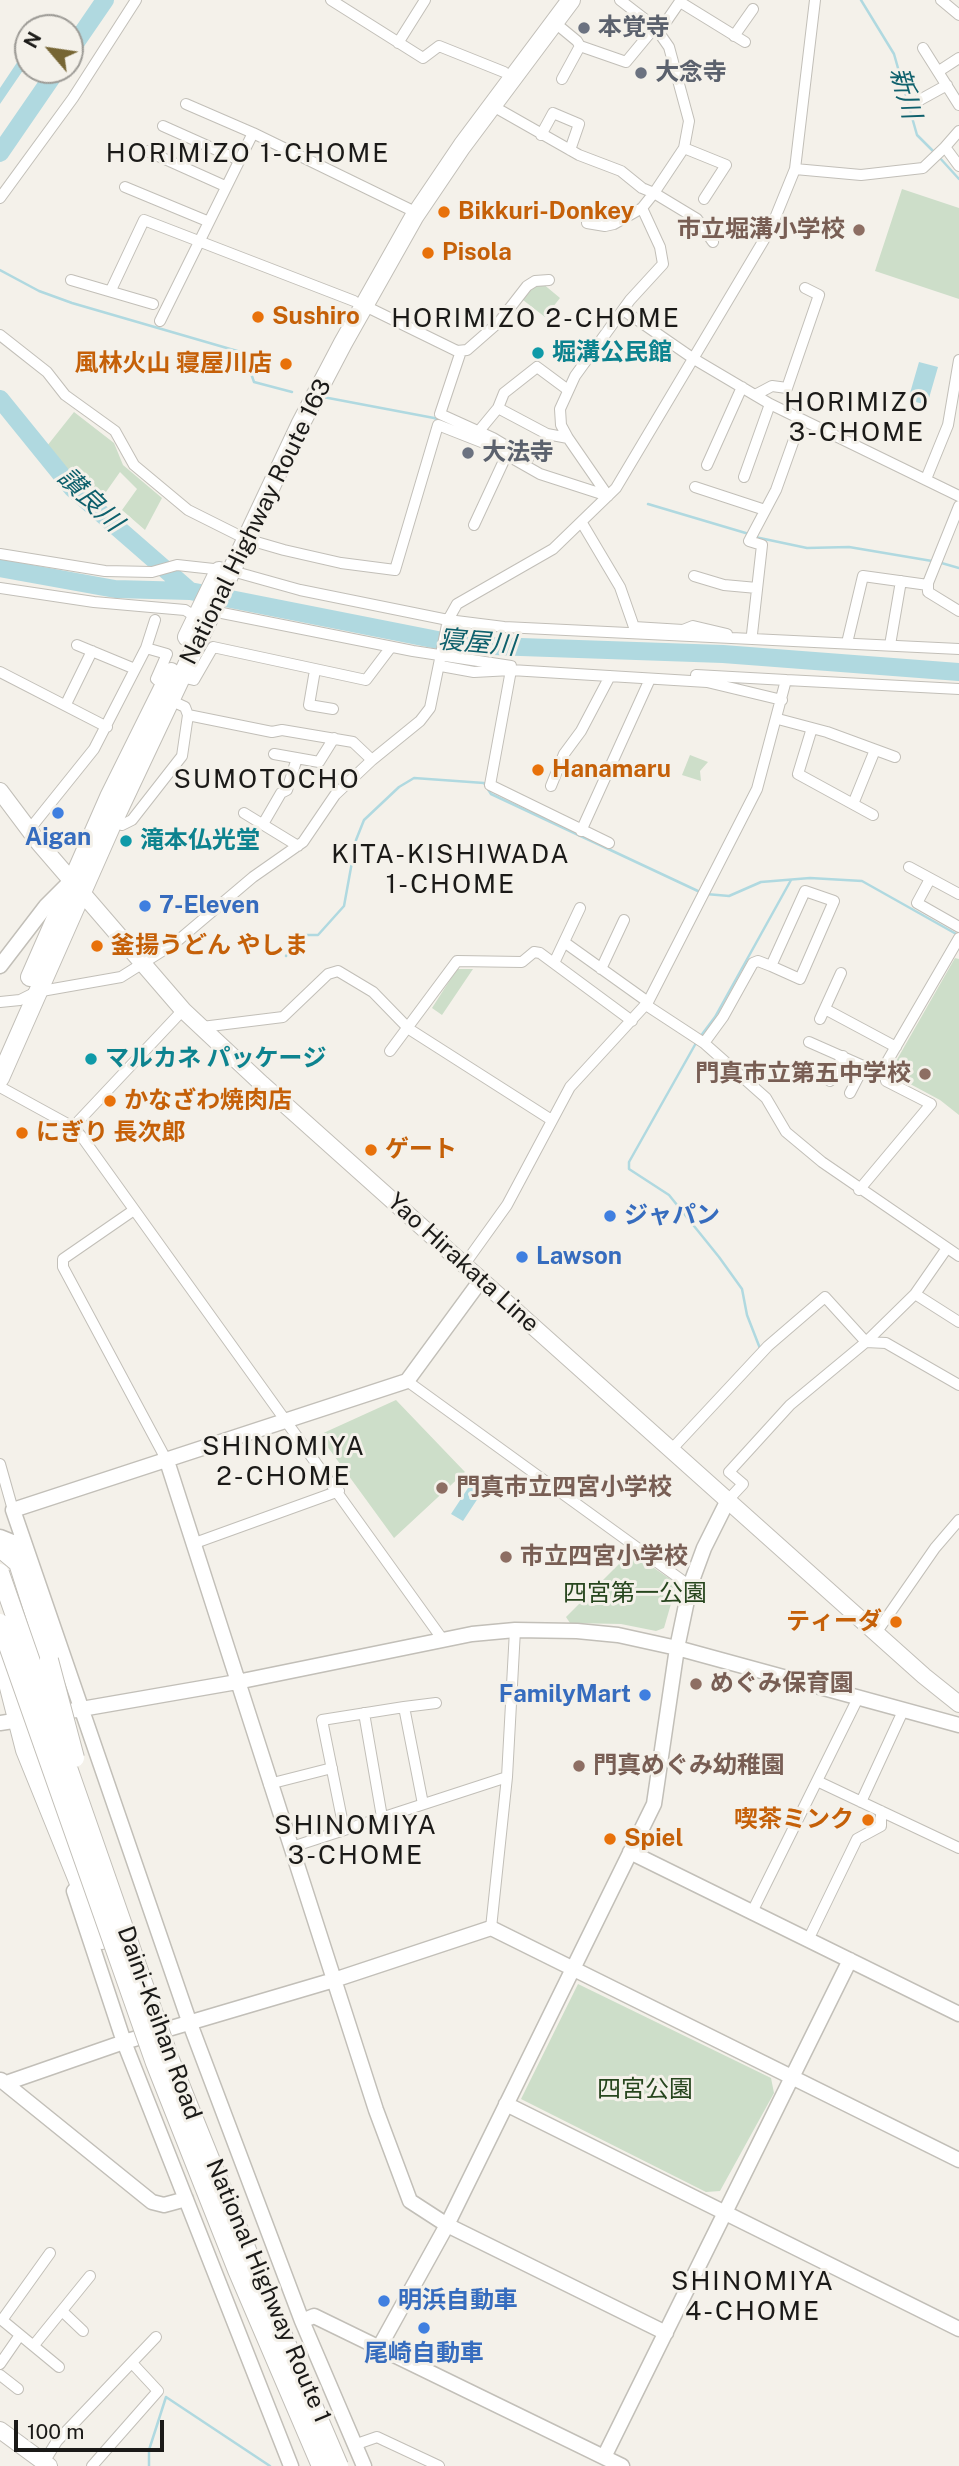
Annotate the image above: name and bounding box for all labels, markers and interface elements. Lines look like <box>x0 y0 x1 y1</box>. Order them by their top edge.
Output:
north arrow <box>14 14 84 84</box>
place label: 本覚寺 <box>598 14 670 42</box>
marker: 本覚寺 <box>576 20 592 36</box>
text: N <box>19 28 46 52</box>
place label: 大念寺 <box>655 59 727 87</box>
water label: 新川 <box>883 64 927 122</box>
marker: 大念寺 <box>633 65 649 81</box>
district label: HORIMIZO 1-CHOME <box>108 138 388 170</box>
place label: Bikkuri-Donkey <box>458 198 634 226</box>
marker: Bikkuri-Donkey <box>436 204 452 220</box>
place label: 市立堀溝小学校 <box>677 216 845 244</box>
marker: 市立堀溝小学校 <box>851 222 867 238</box>
place label: Pisola <box>442 239 512 267</box>
marker: Pisola <box>420 245 436 261</box>
place label: Sushiro <box>272 303 360 331</box>
district label: HORIMIZO 2-CHOME <box>393 303 679 335</box>
marker: Sushiro <box>250 309 266 325</box>
place label: 堀溝公民館 <box>552 339 672 367</box>
marker: 堀溝公民館 <box>530 345 546 361</box>
place label: 風林火山 寝屋川店 <box>75 350 272 378</box>
marker: 風林火山 寝屋川店 <box>278 356 294 372</box>
street label: National Highway Route 163 <box>174 375 338 669</box>
district label: HORIMIZO 3-CHOME <box>785 387 929 448</box>
place label: 大法寺 <box>482 439 554 467</box>
marker: 大法寺 <box>460 445 476 461</box>
water label: 讃良川 <box>51 462 129 538</box>
water label: 寝屋川 <box>437 624 517 662</box>
place label: Hanamaru <box>552 756 671 784</box>
marker: Hanamaru <box>530 762 546 778</box>
district label: SUMOTOCHO <box>175 764 359 796</box>
marker: Aigan <box>50 805 66 821</box>
place label: Aigan <box>25 824 91 852</box>
place label: 滝本仏光堂 <box>140 827 260 855</box>
marker: 滝本仏光堂 <box>118 833 134 849</box>
district label: KITA-KISHIWADA 1-CHOME <box>333 839 569 900</box>
place label: 7-Eleven <box>159 892 259 920</box>
marker: 7-Eleven <box>137 898 153 914</box>
place label: 釜揚うどん やしま <box>111 932 308 960</box>
marker: 釜揚うどん やしま <box>89 938 105 954</box>
place label: マルカネ パッケージ <box>105 1045 326 1073</box>
marker: マルカネ パッケージ <box>83 1051 99 1067</box>
place label: 門真市立第五中学校 <box>695 1060 911 1088</box>
marker: 門真市立第五中学校 <box>917 1066 933 1082</box>
place label: かなざわ焼肉店 <box>124 1087 292 1115</box>
marker: かなざわ焼肉店 <box>102 1093 118 1109</box>
place label: にぎり 長次郎 <box>36 1119 185 1147</box>
marker: にぎり 長次郎 <box>14 1125 30 1141</box>
place label: ゲート <box>385 1136 457 1164</box>
marker: ゲート <box>363 1142 379 1158</box>
street label: Yao Hirakata Line <box>381 1187 545 1339</box>
place label: ジャパン <box>624 1202 720 1230</box>
marker: ジャパン <box>602 1208 618 1224</box>
place label: Lawson <box>536 1243 622 1271</box>
marker: Lawson <box>514 1249 530 1265</box>
district label: SHINOMIYA 2-CHOME <box>203 1431 365 1492</box>
place label: 門真市立四宮小学校 <box>456 1474 672 1502</box>
marker: 門真市立四宮小学校 <box>434 1480 450 1496</box>
place label: 市立四宮小学校 <box>520 1543 688 1571</box>
marker: 市立四宮小学校 <box>498 1549 514 1565</box>
park label: 四宮第一公園 <box>563 1580 707 1608</box>
place label: ティーダ <box>786 1608 882 1636</box>
marker: ティーダ <box>888 1614 904 1630</box>
place label: めぐみ保育園 <box>710 1670 854 1698</box>
marker: めぐみ保育園 <box>688 1676 704 1692</box>
place label: FamilyMart <box>499 1681 631 1709</box>
marker: FamilyMart <box>637 1687 653 1703</box>
place label: 門真めぐみ幼稚園 <box>593 1752 785 1780</box>
marker: 門真めぐみ幼稚園 <box>571 1758 587 1774</box>
place label: 喫茶ミンク <box>734 1806 854 1834</box>
district label: SHINOMIYA 3-CHOME <box>275 1810 437 1871</box>
marker: 喫茶ミンク <box>860 1812 876 1828</box>
place label: Spiel <box>624 1825 683 1853</box>
marker: Spiel <box>602 1831 618 1847</box>
street label: Daini-Keihan Road <box>111 1922 207 2124</box>
park label: 四宮公園 <box>597 2076 693 2104</box>
street label: National Highway Route 1 <box>199 2155 337 2427</box>
district label: SHINOMIYA 4-CHOME <box>672 2266 834 2328</box>
place label: 明浜自動車 <box>398 2287 518 2315</box>
marker: 明浜自動車 <box>376 2293 392 2309</box>
marker: 尾崎自動車 <box>416 2320 432 2336</box>
place label: 尾崎自動車 <box>364 2340 484 2368</box>
scale bar <box>18 2406 168 2450</box>
text: 100 m <box>27 2419 84 2444</box>

